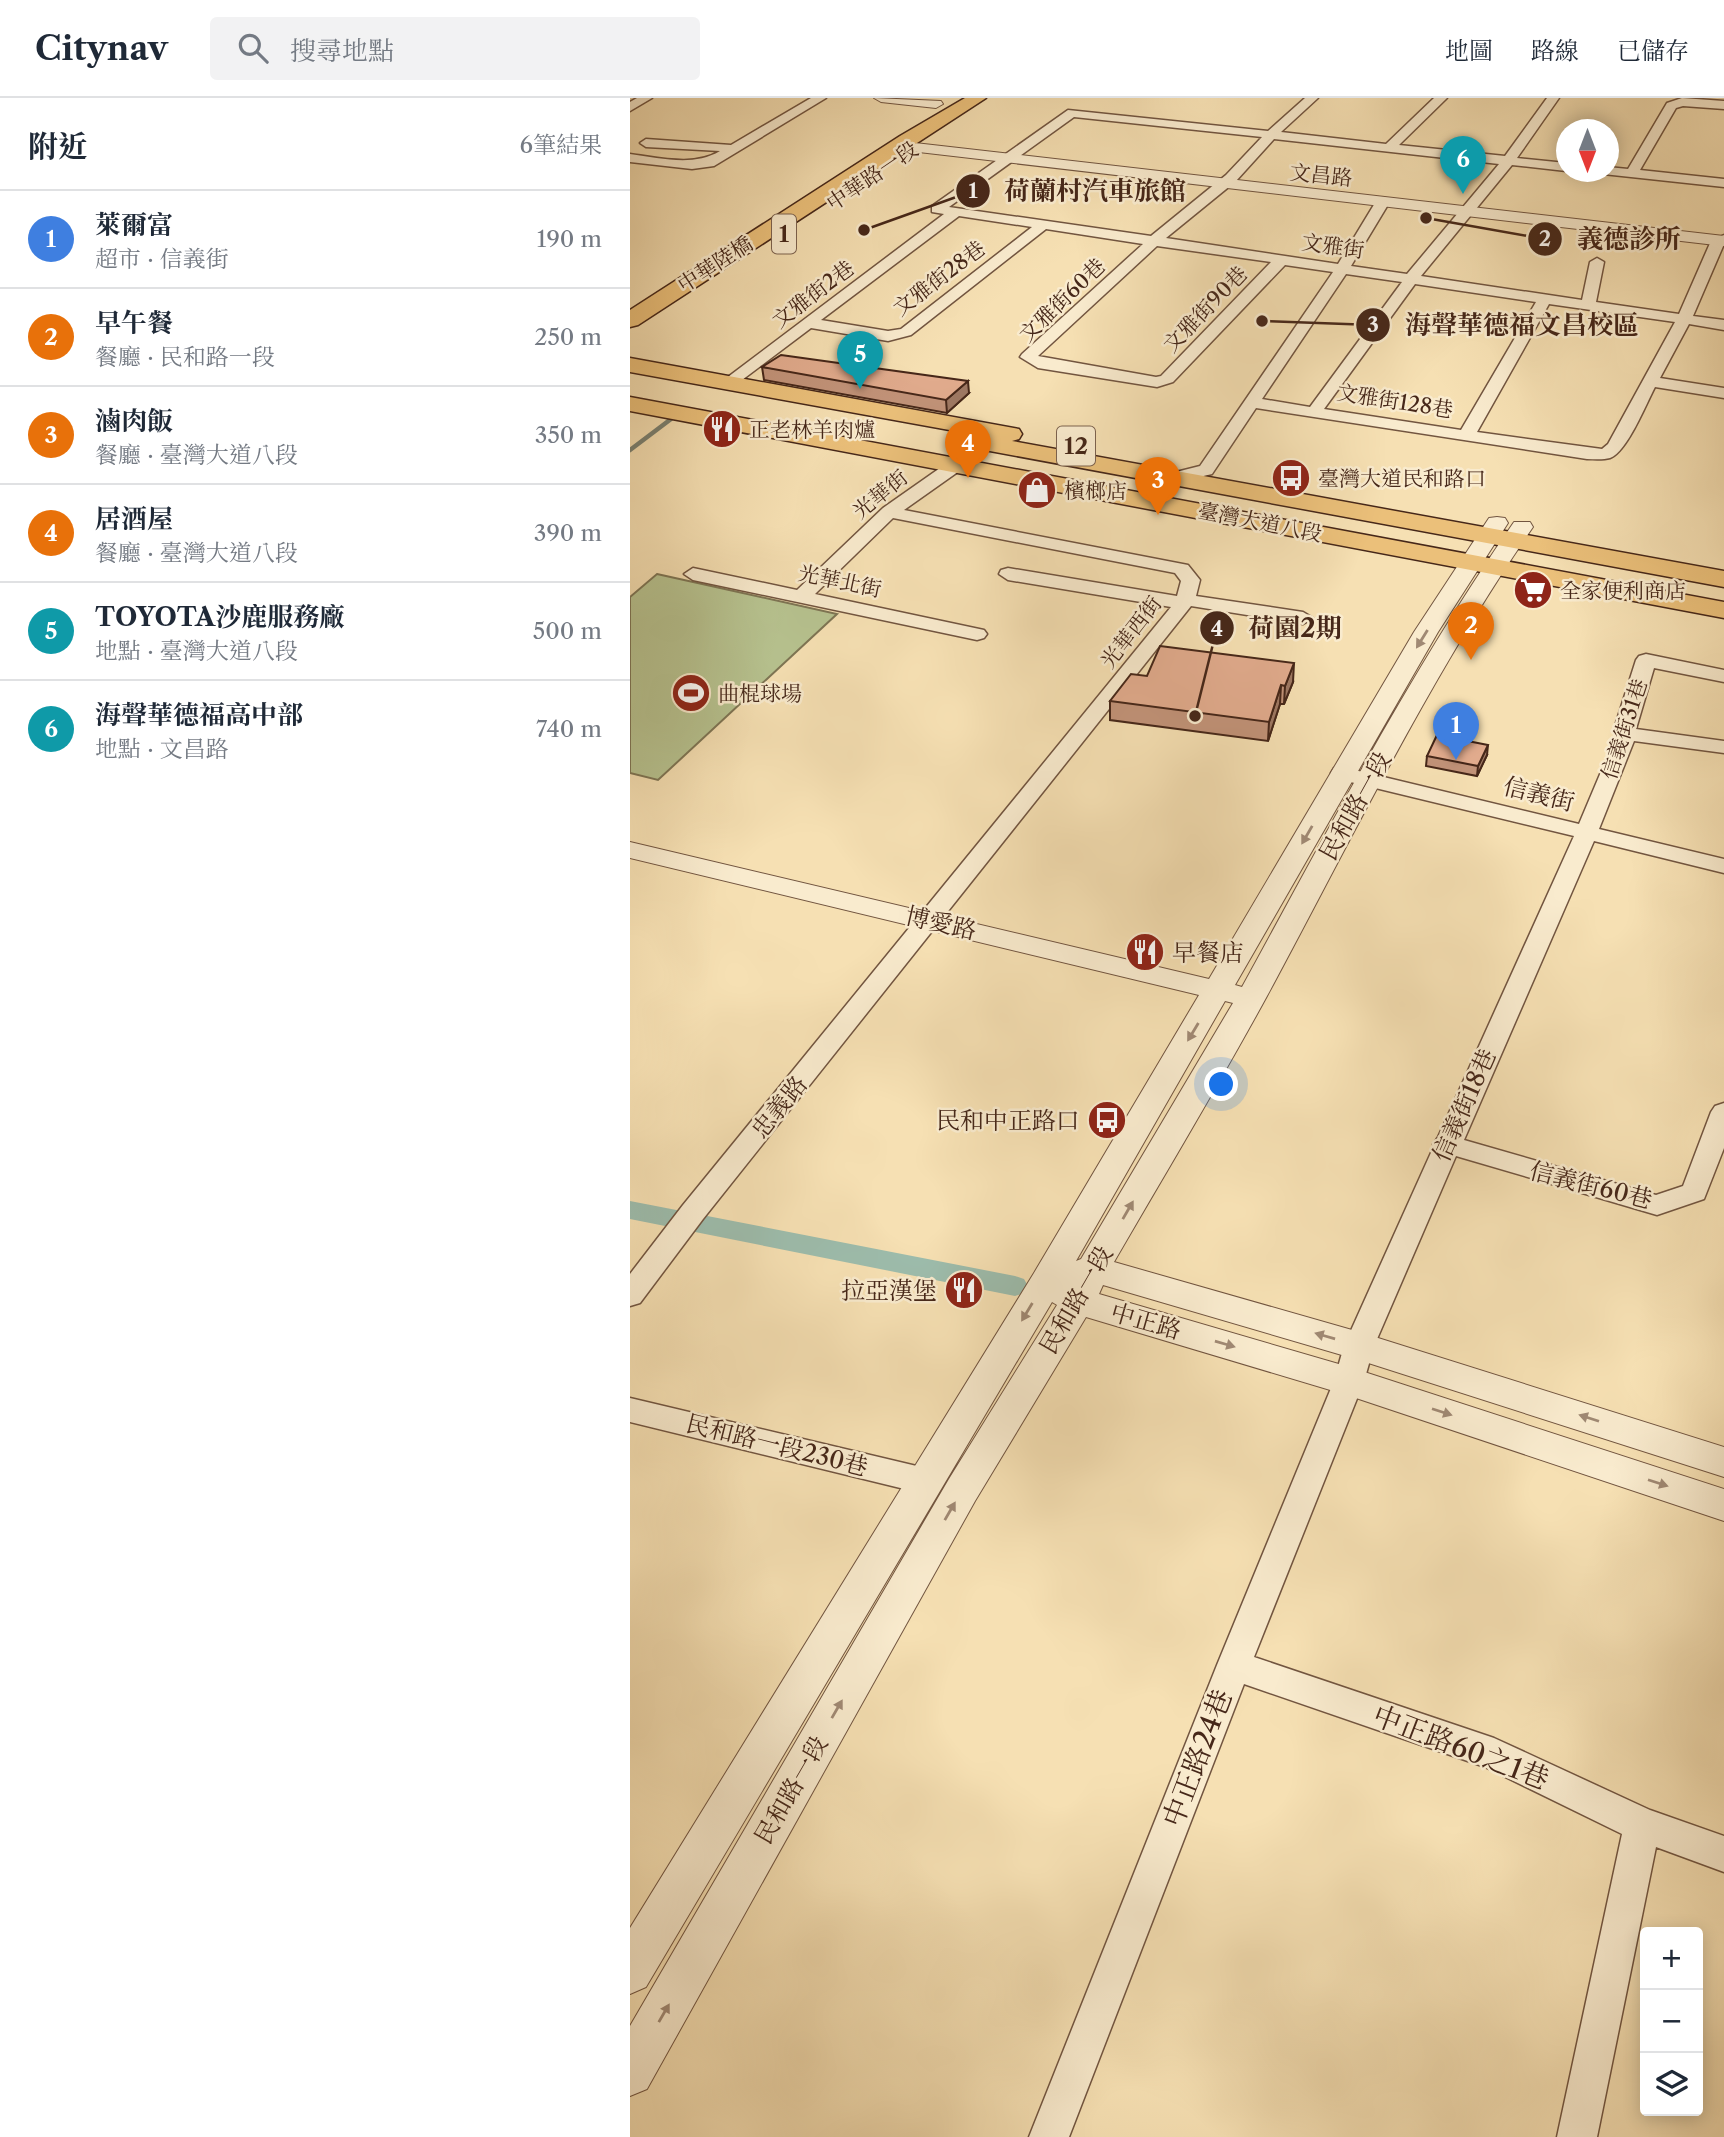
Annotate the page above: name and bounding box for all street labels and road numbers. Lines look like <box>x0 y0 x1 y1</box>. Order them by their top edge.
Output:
street label: 中華路一段 <box>821 136 923 216</box>
street label: 文昌路 <box>1288 159 1354 191</box>
road number: 1 <box>772 214 796 253</box>
street label: 文雅街 <box>1300 229 1366 263</box>
street label: 中華陸橋 <box>673 231 757 297</box>
street label: 文雅街28巷 <box>888 235 990 321</box>
street label: 文雅街60巷 <box>1014 253 1110 347</box>
street label: 文雅街2巷 <box>767 255 859 333</box>
street label: 文雅街90巷 <box>1158 261 1252 357</box>
street label: 文雅街128巷 <box>1335 379 1455 423</box>
road number: 12 <box>1057 426 1095 466</box>
street label: 光華街 <box>848 464 912 524</box>
street label: 臺灣大道八段 <box>1196 498 1324 546</box>
street label: 光華北街 <box>796 560 884 602</box>
street label: 光華西街 <box>1095 591 1167 673</box>
street label: 信義街31巷 <box>1596 675 1652 783</box>
street label: 民和路一段 <box>1313 746 1397 866</box>
street label: 信義街 <box>1501 771 1577 817</box>
street label: 博愛路 <box>903 901 979 945</box>
street label: 信義街18巷 <box>1426 1044 1502 1166</box>
street label: 忠義路 <box>745 1070 813 1144</box>
street label: 信義街60巷 <box>1527 1156 1655 1214</box>
street label: 民和路一段 <box>1033 1241 1119 1359</box>
street label: 中正路 <box>1107 1297 1185 1345</box>
street label: 民和路一段230巷 <box>683 1408 871 1482</box>
street label: 中正路24巷 <box>1155 1685 1239 1831</box>
street label: 中正路60之1巷 <box>1368 1698 1554 1796</box>
street label: 民和路一段 <box>748 1731 834 1849</box>

